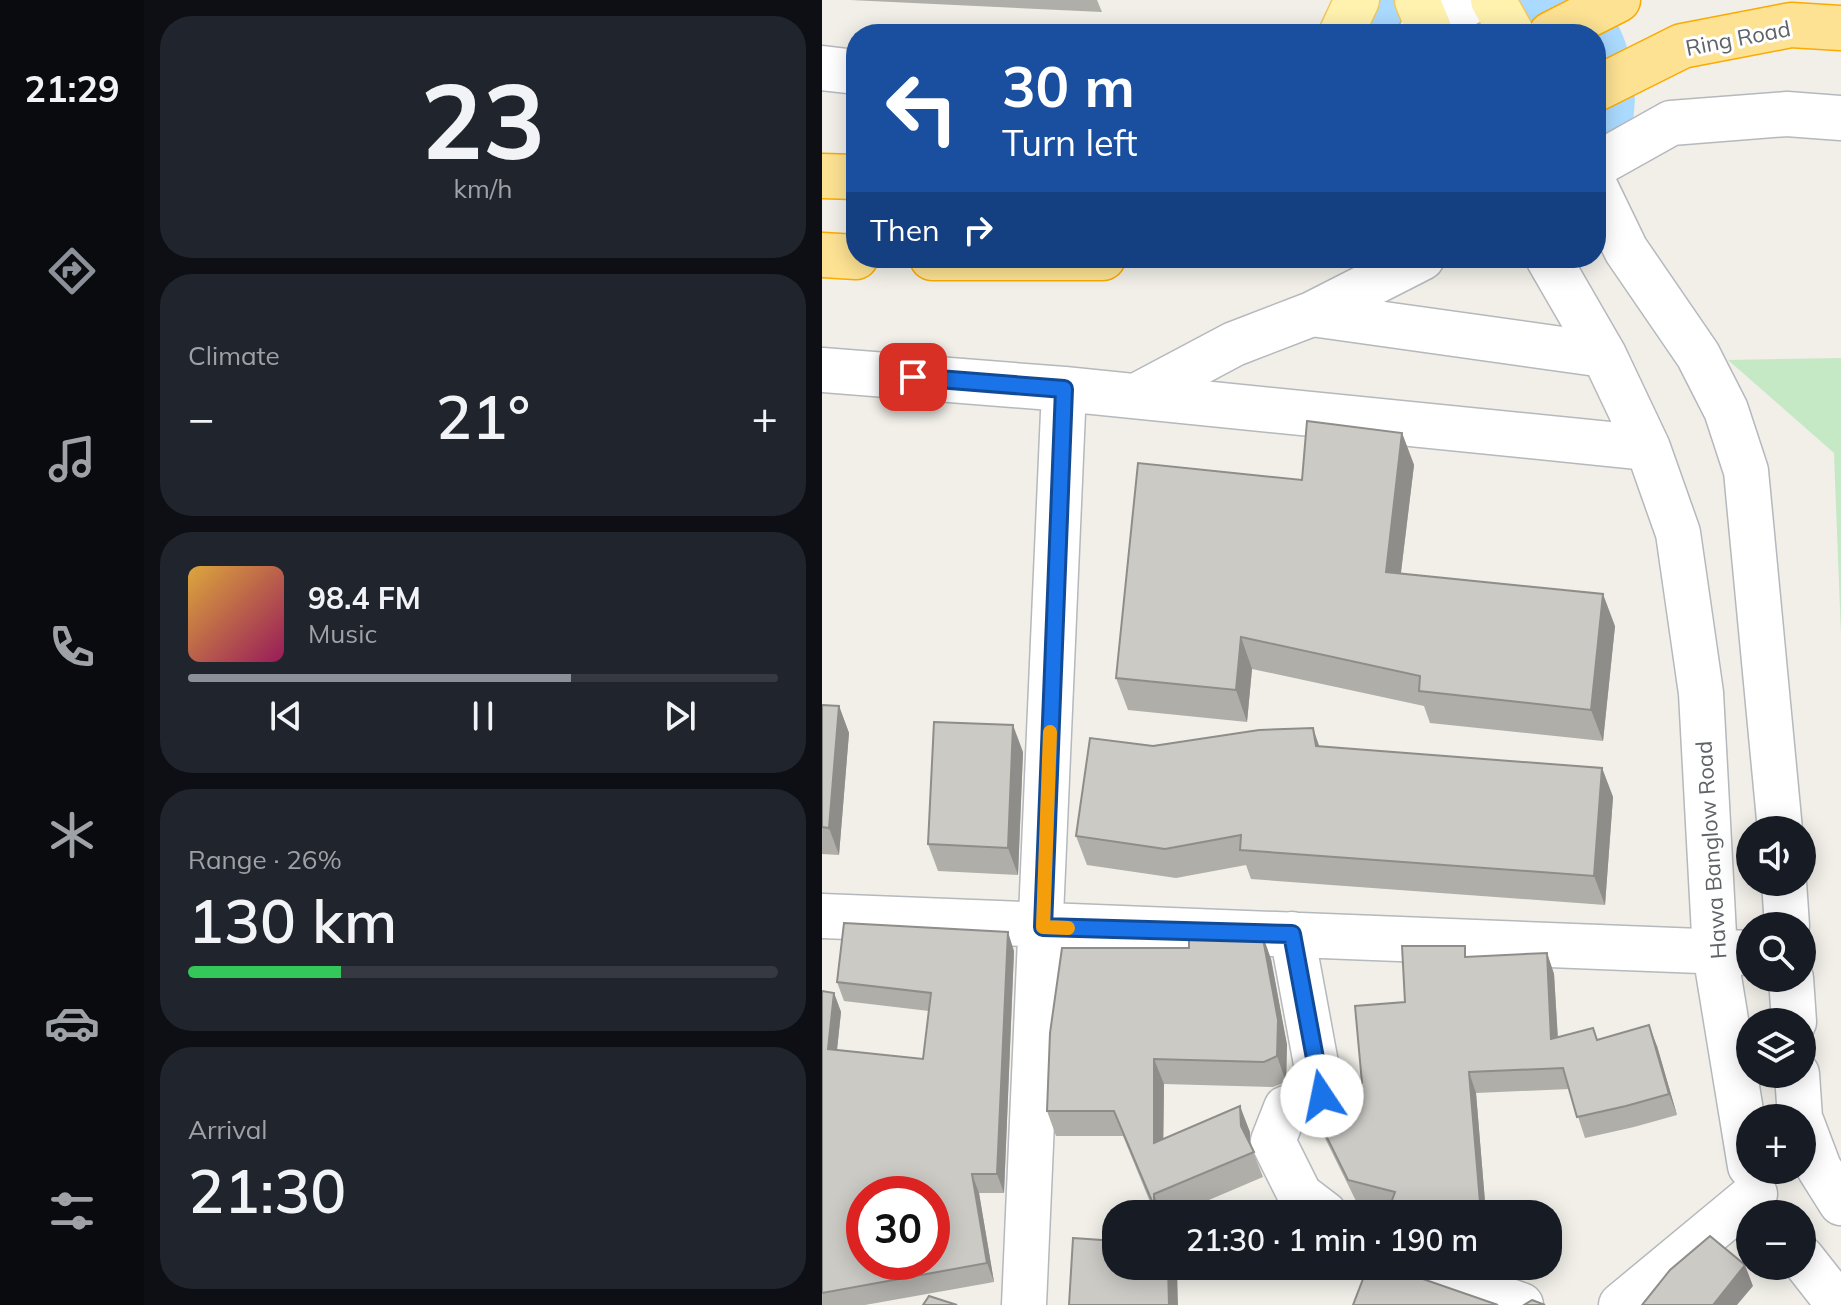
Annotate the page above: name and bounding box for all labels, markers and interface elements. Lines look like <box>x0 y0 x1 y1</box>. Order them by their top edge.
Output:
street label: Ring Road <box>1683 14 1793 62</box>
text: 30 m <box>1002 51 1135 121</box>
text: 23 <box>421 54 545 185</box>
icon: left <box>870 56 974 160</box>
text: 21:29 <box>24 66 120 111</box>
text: Turn left <box>1002 120 1138 165</box>
text: km/h <box>454 172 512 205</box>
icon: right <box>956 208 1000 252</box>
text: Then <box>870 211 940 249</box>
icon: directions <box>44 243 100 299</box>
text: Climate <box>188 339 280 372</box>
pin <box>879 343 947 411</box>
icon: arrive <box>891 355 935 399</box>
text: 21° <box>436 379 530 454</box>
text: − <box>188 390 214 445</box>
text: + <box>752 390 778 445</box>
icon: music <box>44 431 100 487</box>
text: 98.4 FM <box>308 579 421 617</box>
text: Music <box>308 617 377 650</box>
icon: phone <box>44 619 100 675</box>
icon: previous <box>264 694 308 738</box>
icon: pause <box>461 694 505 738</box>
icon: next <box>658 694 702 738</box>
street label: Hawa Banglow Road <box>1689 740 1733 960</box>
icon: climate <box>44 807 100 863</box>
map controls <box>1736 816 1816 1280</box>
button: sound <box>1736 816 1816 896</box>
text: Range · 26% <box>188 843 342 876</box>
text: 130 km <box>188 883 397 958</box>
button: search <box>1736 912 1816 992</box>
icon: car <box>44 995 100 1051</box>
button: layers <box>1736 1008 1816 1088</box>
position arrow <box>1280 1054 1364 1138</box>
button: + <box>1736 1104 1816 1184</box>
text: Arrival <box>188 1113 268 1146</box>
text: 21:30 <box>188 1153 346 1228</box>
speed limit sign: 30 <box>846 1176 950 1280</box>
icon: filters <box>44 1183 100 1239</box>
button: − <box>1736 1200 1816 1280</box>
text: 21:30 · 1 min · 190 m <box>1186 1221 1478 1259</box>

